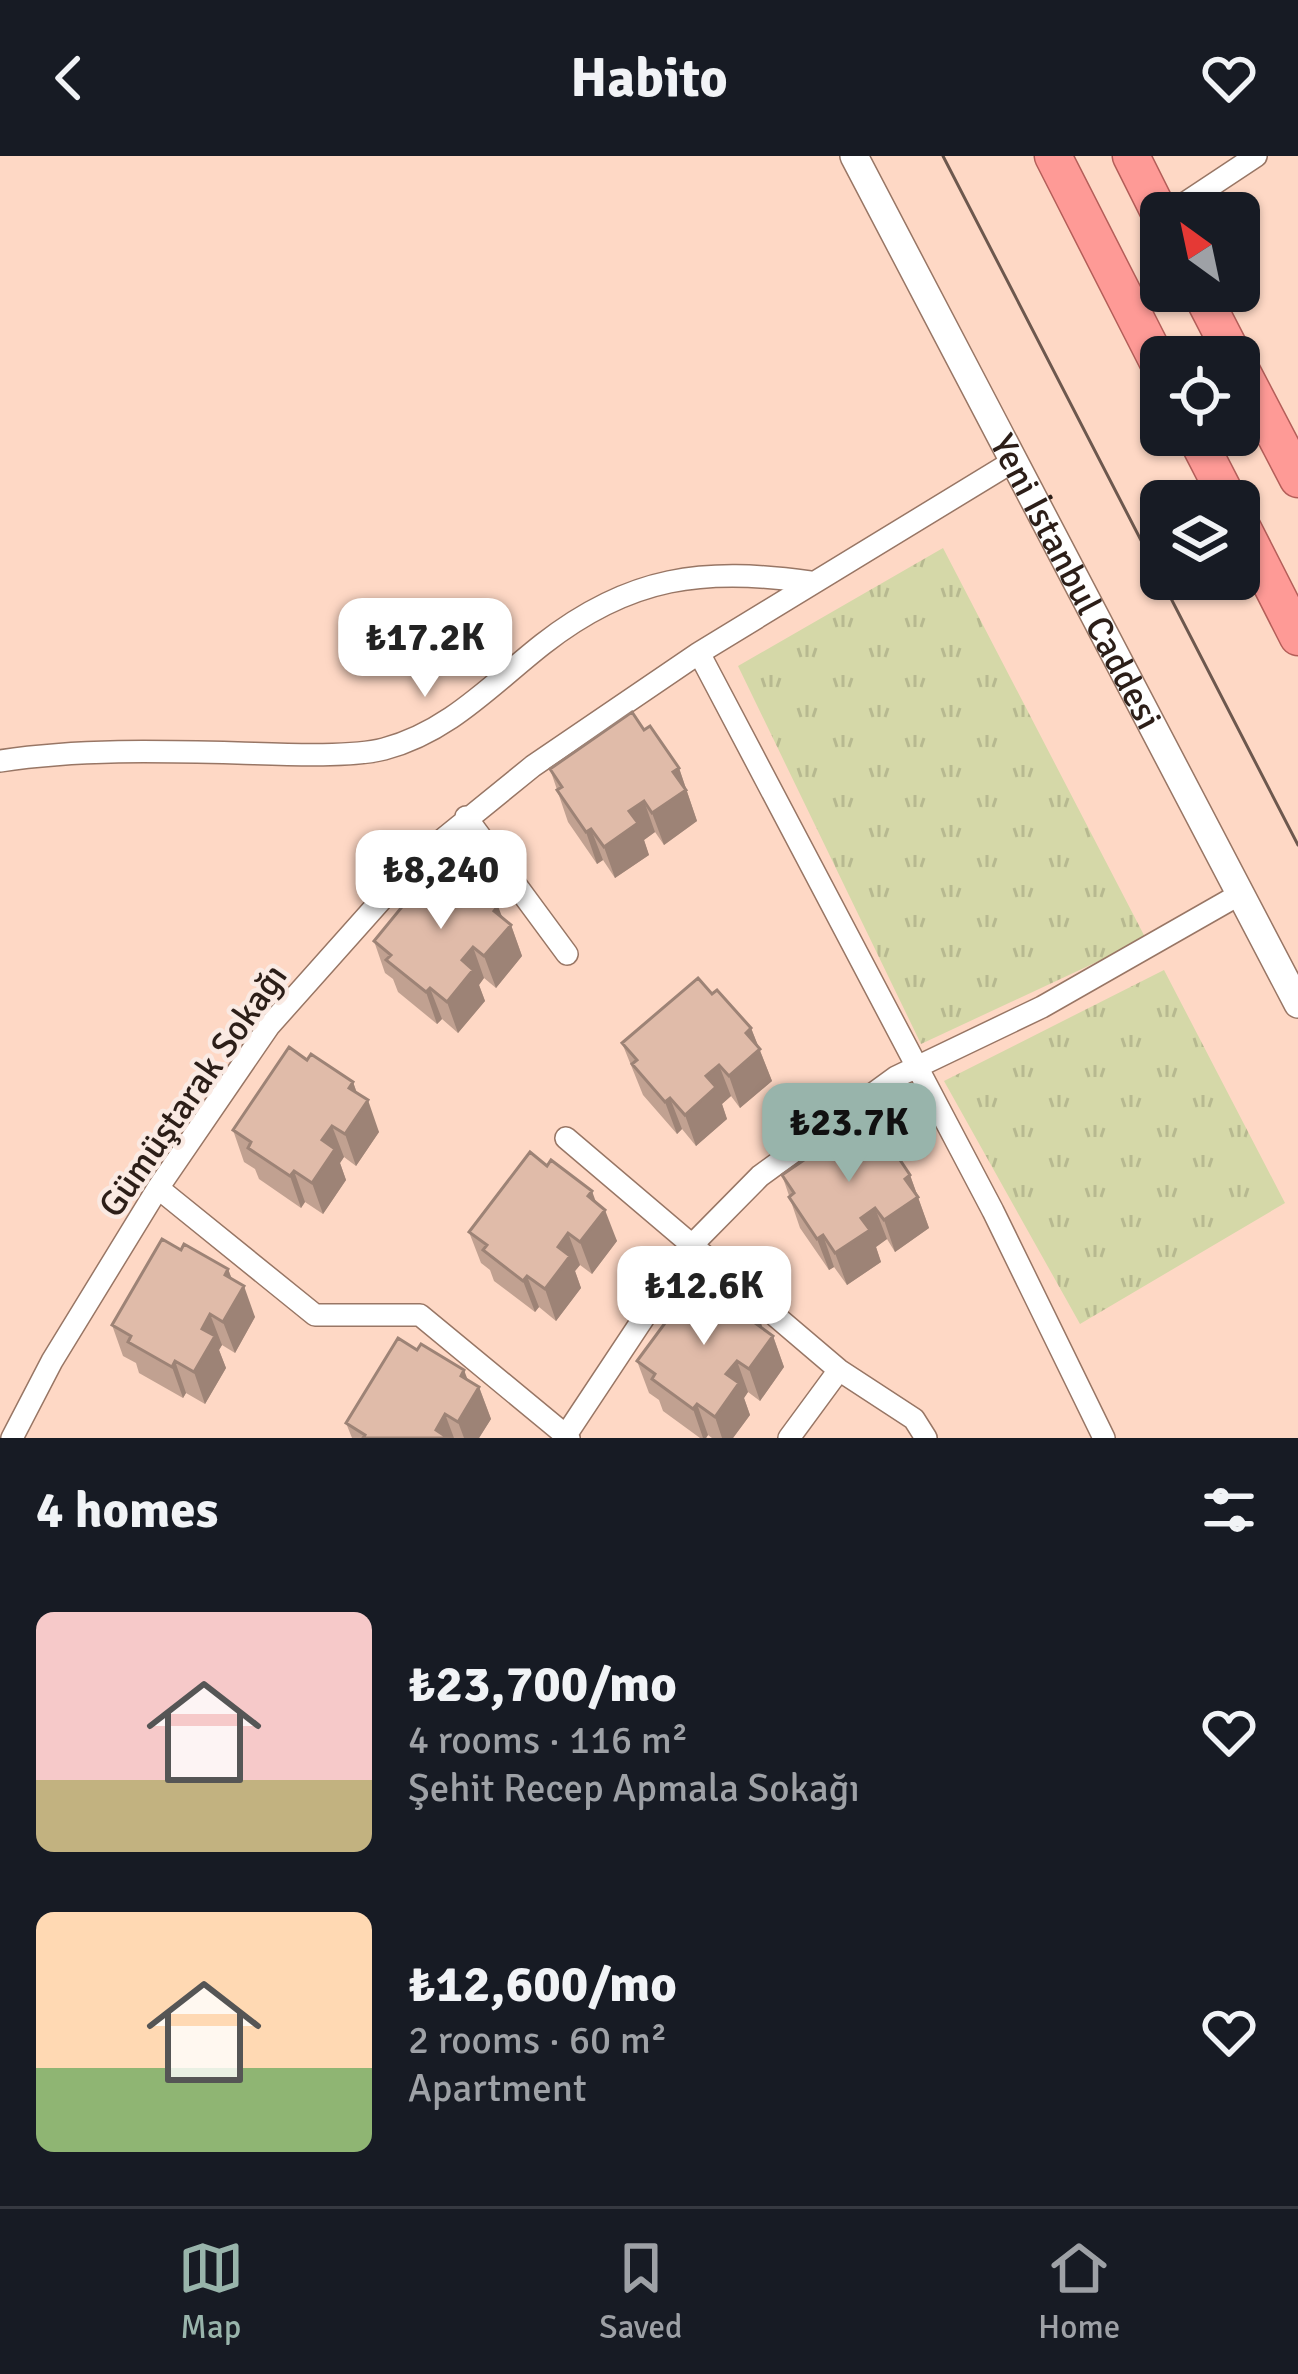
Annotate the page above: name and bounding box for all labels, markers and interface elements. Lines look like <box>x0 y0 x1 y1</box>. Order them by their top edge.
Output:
icon: back <box>36 45 102 111</box>
text: Habito <box>570 45 728 112</box>
icon: heart <box>1196 45 1262 111</box>
north arrow <box>1140 192 1260 312</box>
map controls <box>1140 192 1260 600</box>
button: locate <box>1140 336 1260 456</box>
street label: Yeni İstanbul Caddesi <box>980 427 1171 737</box>
button: layers <box>1140 480 1260 600</box>
pin: ₺17.2K <box>327 598 523 700</box>
text: ₺17.2K <box>365 613 485 661</box>
pin: ₺8,240 <box>343 830 539 932</box>
text: ₺8,240 <box>383 845 499 893</box>
street label: Gümüştarak Sokağı <box>89 956 297 1226</box>
pin: ₺23.7K <box>751 1083 947 1185</box>
text: ₺23.7K <box>789 1098 909 1146</box>
pin: ₺12.6K <box>606 1246 802 1348</box>
text: ₺12.6K <box>644 1261 764 1309</box>
icon: filters <box>1196 1477 1262 1543</box>
text: 4 homes <box>36 1479 218 1542</box>
text: ₺23,700/mo <box>408 1653 677 1716</box>
icon: home <box>132 1660 276 1804</box>
icon: heart <box>1196 1699 1262 1765</box>
text: 4 rooms · 116 m² <box>408 1716 688 1764</box>
text: Şehit Recep Apmala Sokağı <box>408 1764 860 1812</box>
text: ₺12,600/mo <box>408 1953 677 2016</box>
icon: home <box>132 1960 276 2104</box>
icon: heart <box>1196 1999 1262 2065</box>
text: 2 rooms · 60 m² <box>408 2016 667 2064</box>
text: Apartment <box>408 2064 587 2112</box>
tab: Map <box>178 2235 244 2348</box>
tab: Saved <box>599 2235 682 2348</box>
tab: Home <box>1038 2235 1120 2348</box>

